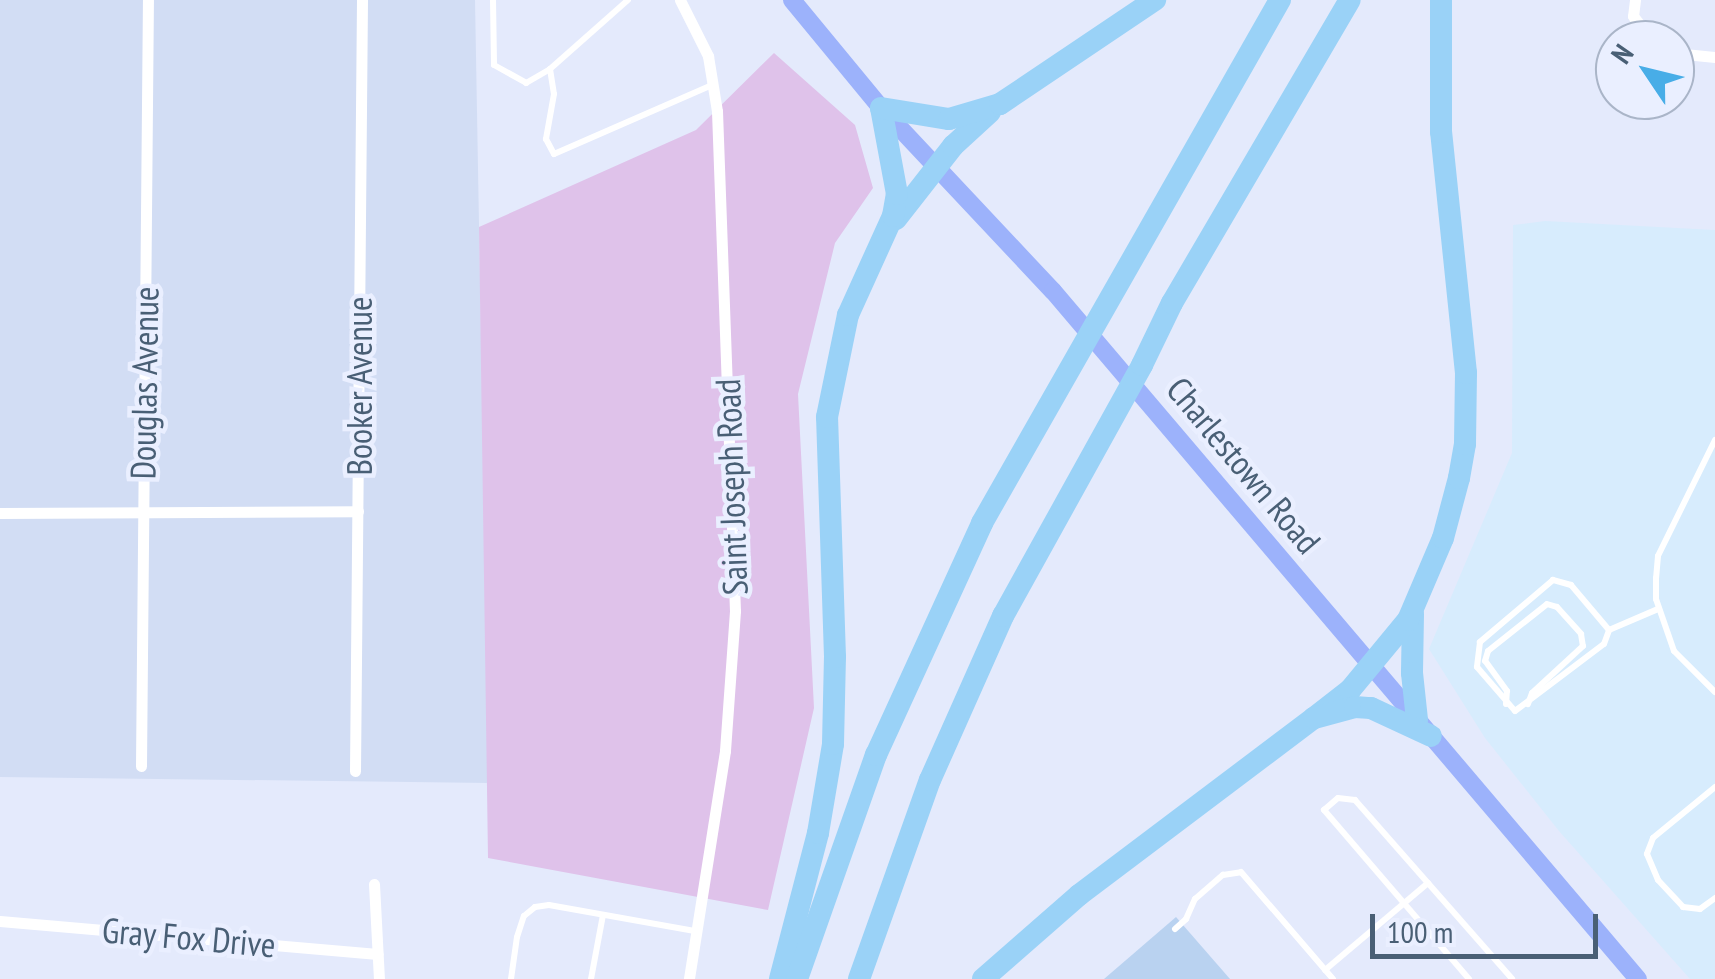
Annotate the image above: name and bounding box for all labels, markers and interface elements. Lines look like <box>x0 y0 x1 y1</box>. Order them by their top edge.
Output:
north arrow <box>1595 20 1695 120</box>
text: N <box>1602 37 1641 70</box>
street label: Douglas Avenue <box>121 286 167 480</box>
street label: Booker Avenue <box>338 296 380 476</box>
street label: Charlestown Road <box>1158 368 1330 562</box>
street label: Saint Joseph Road <box>706 378 756 596</box>
scale bar <box>1375 894 1602 956</box>
street label: Gray Fox Drive <box>100 908 278 966</box>
text: 100 m <box>1387 912 1453 951</box>

